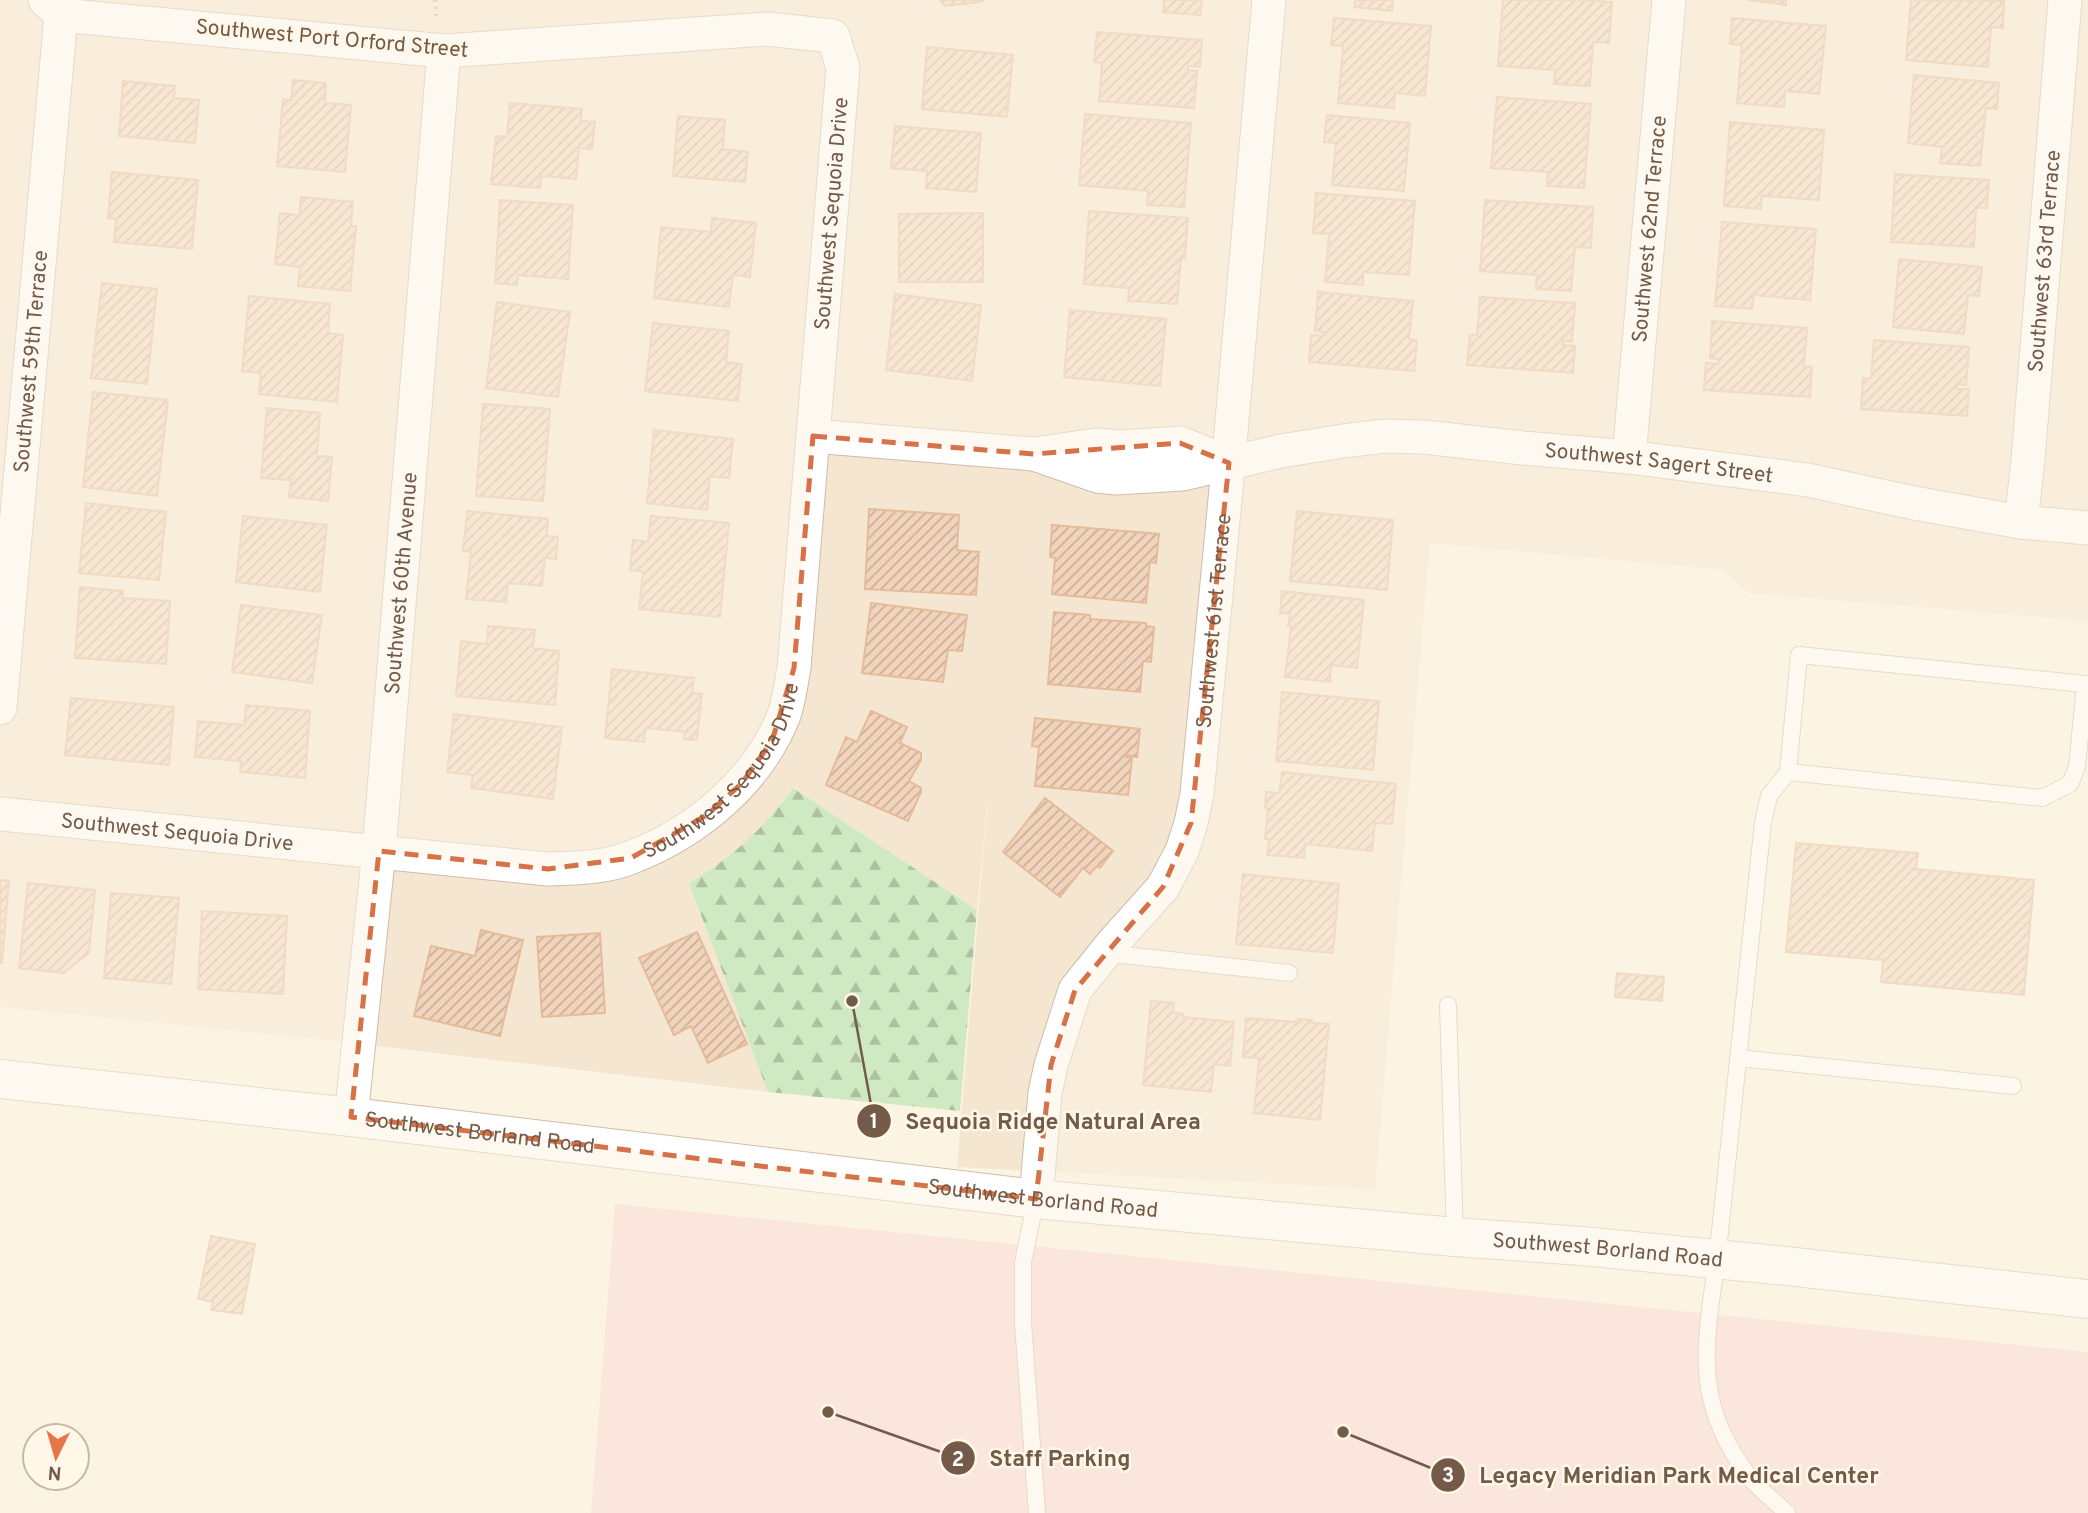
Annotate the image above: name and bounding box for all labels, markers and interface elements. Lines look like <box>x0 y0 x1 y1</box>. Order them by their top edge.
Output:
street label: Southwest Port Orford Street <box>194 14 469 65</box>
street label: Southwest Sequoia Drive <box>810 96 856 331</box>
street label: Southwest 62nd Terrace <box>1627 114 1674 344</box>
street label: Southwest 63rd Terrace <box>2023 149 2068 373</box>
street label: Southwest 59th Terrace <box>9 249 55 474</box>
street label: Southwest Sagert Street <box>1543 438 1775 490</box>
street label: Southwest 60th Avenue <box>380 471 425 696</box>
street label: Southwest 61st Terrace <box>1191 512 1239 730</box>
street label: Southwest Sequoia Drive <box>639 681 806 866</box>
street label: Southwest Sequoia Drive <box>59 808 295 858</box>
callout: Sequoia Ridge Natural Area <box>856 1099 1216 1143</box>
street label: Southwest Borland Road <box>363 1107 596 1161</box>
text: 1 <box>870 1109 878 1136</box>
text: Sequoia Ridge Natural Area <box>905 1109 1201 1138</box>
street label: Southwest Borland Road <box>926 1174 1159 1225</box>
street label: Southwest Borland Road <box>1491 1228 1724 1275</box>
north arrow <box>21 1422 91 1492</box>
callout: Staff Parking <box>940 1436 1145 1480</box>
text: Staff Parking <box>989 1446 1131 1475</box>
text: 2 <box>952 1447 964 1474</box>
callout: Legacy Meridian Park Medical Center <box>1431 1453 1893 1497</box>
text: N <box>47 1459 63 1484</box>
text: 3 <box>1442 1463 1454 1490</box>
text: Legacy Meridian Park Medical Center <box>1479 1463 1879 1492</box>

